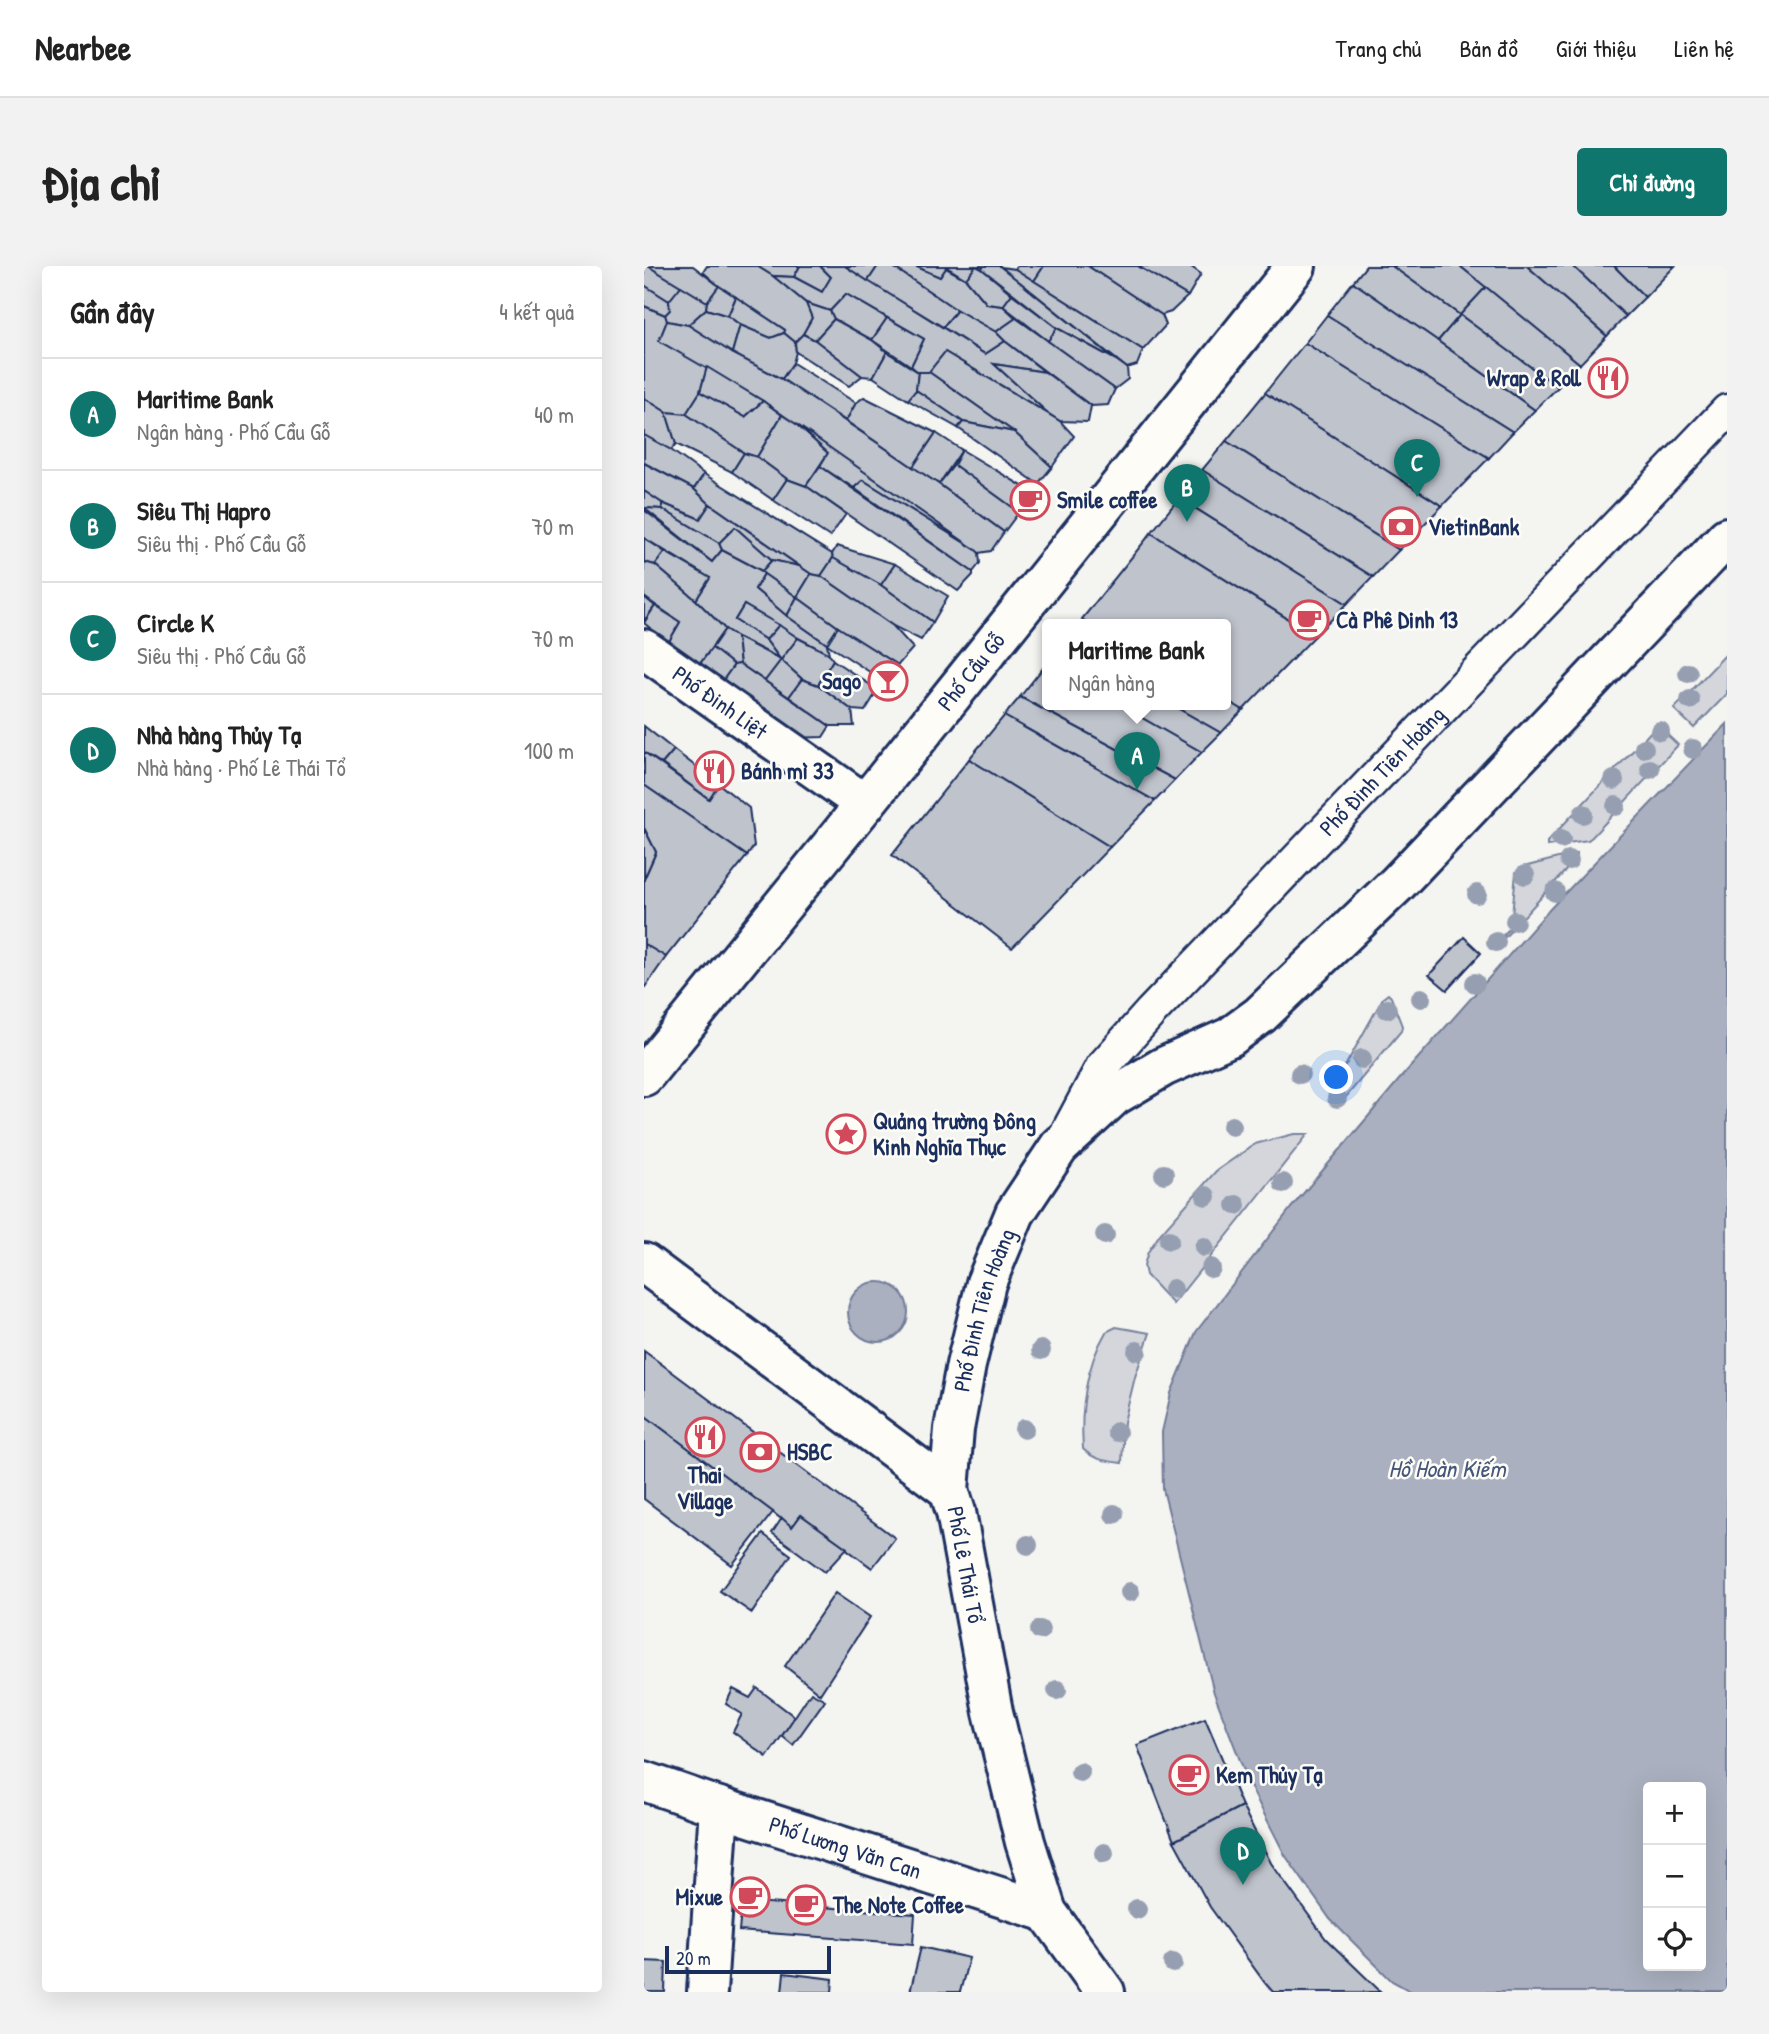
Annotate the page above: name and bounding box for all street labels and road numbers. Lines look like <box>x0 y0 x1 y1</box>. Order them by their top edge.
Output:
street label: Phố Cầu Gỗ <box>930 626 1011 717</box>
street label: Phố Đinh Liệt <box>667 658 775 747</box>
street label: Phố Đinh Tiên Hoàng <box>1312 699 1451 842</box>
street label: Phố Đinh Tiên Hoàng <box>945 1223 1022 1394</box>
street label: Phố Lê Thái Tổ <box>940 1504 992 1626</box>
street label: Phố Lương Văn Can <box>765 1808 925 1886</box>

